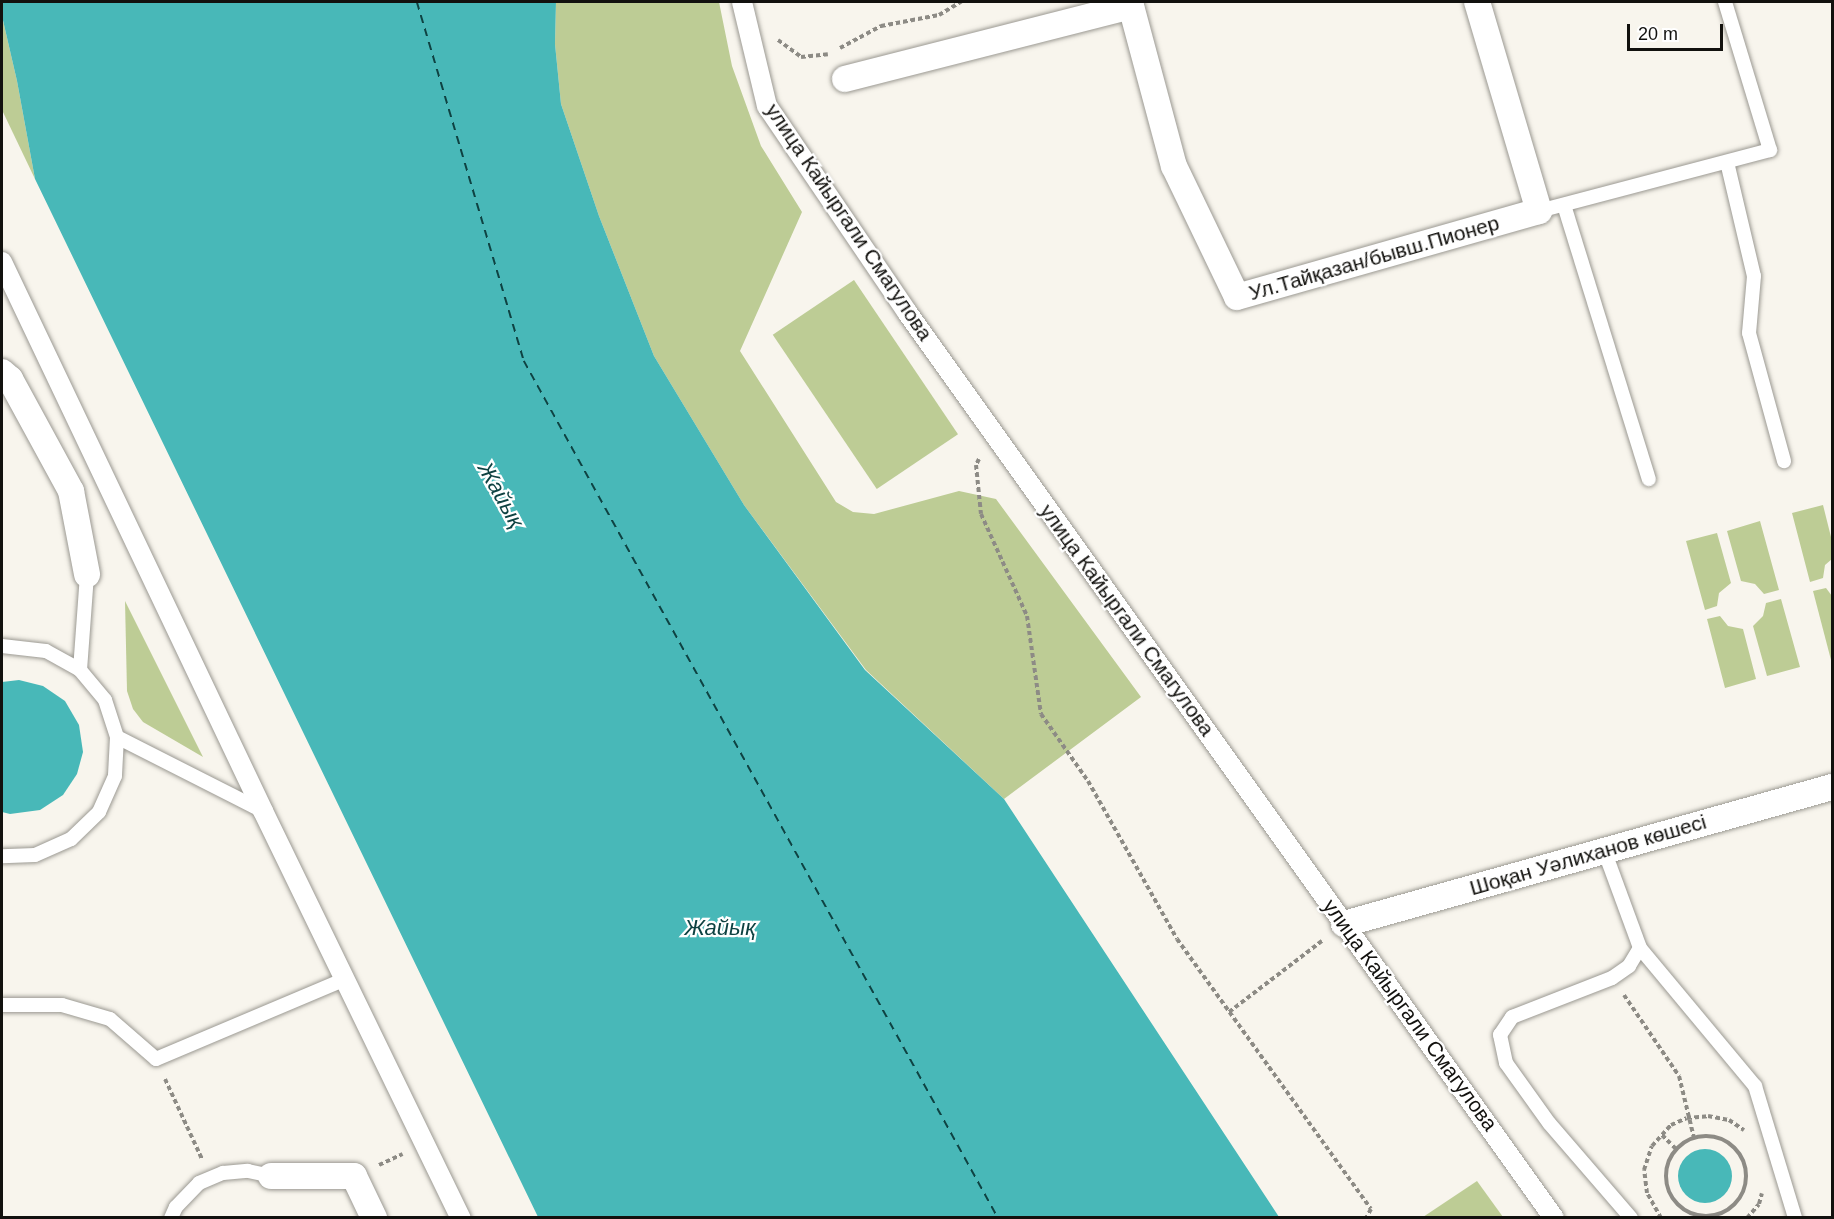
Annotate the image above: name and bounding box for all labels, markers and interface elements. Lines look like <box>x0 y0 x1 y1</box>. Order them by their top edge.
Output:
scale bar <box>1630 12 1726 50</box>
text: 20 m <box>1638 24 1678 44</box>
street label: улица Кайыргали Смагулова <box>760 99 938 345</box>
street label: Ул.Тайқазан/бывш.Пионер <box>1246 210 1502 306</box>
water label: Жайық <box>472 457 530 533</box>
street label: улица Кайыргали Смагулова <box>1034 499 1220 741</box>
street label: Шоқан Уәлиханов көшесі <box>1467 809 1709 901</box>
street label: улица Кайыргали Смагулова <box>1317 894 1503 1136</box>
water label: Жайық <box>684 915 756 941</box>

